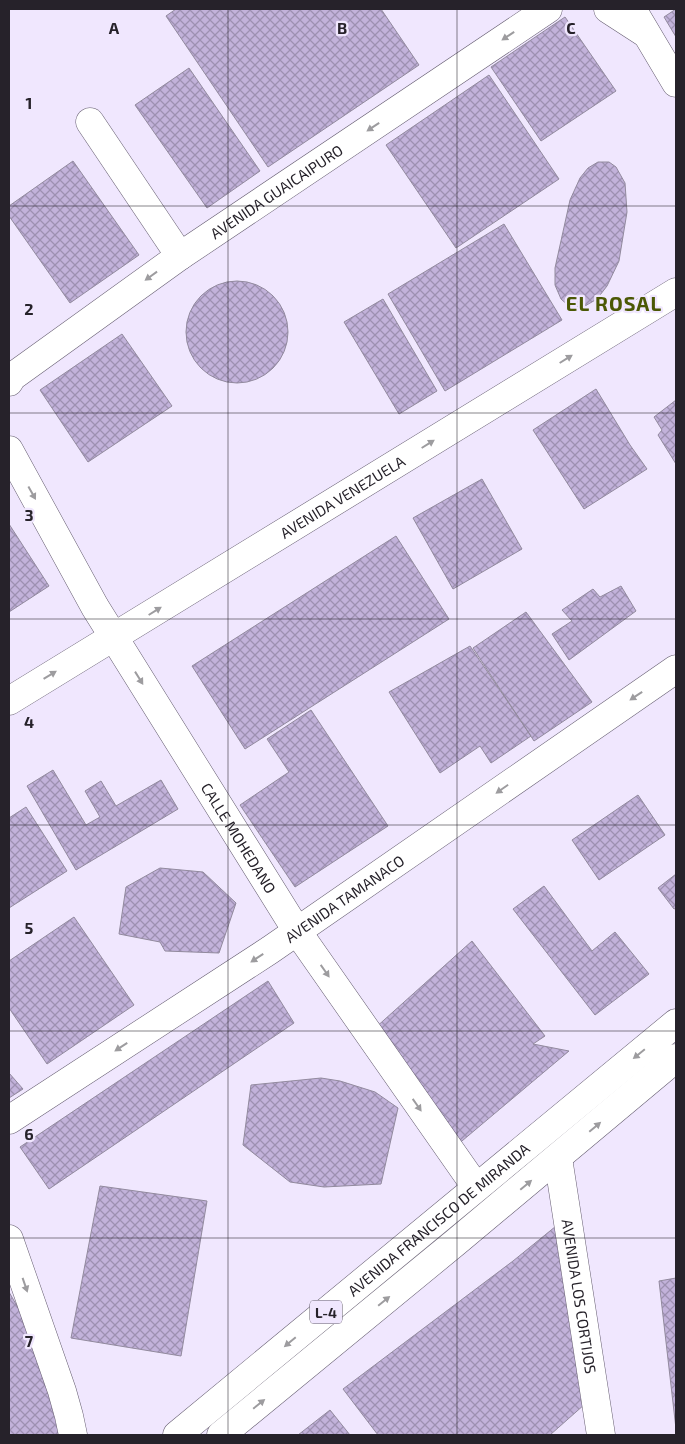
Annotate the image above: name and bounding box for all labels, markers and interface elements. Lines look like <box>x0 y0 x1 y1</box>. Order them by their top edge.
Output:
text: A <box>109 18 120 37</box>
text: B <box>337 18 347 37</box>
text: C <box>566 18 576 37</box>
one-way arrow <box>501 31 514 41</box>
text: 1 <box>26 93 32 112</box>
one-way arrow <box>366 122 379 131</box>
street label: AVENIDA GUAICAIPURO <box>207 140 346 242</box>
one-way arrow <box>144 271 158 281</box>
district label: EL ROSAL <box>566 291 662 315</box>
text: 2 <box>24 299 34 318</box>
one-way arrow <box>560 355 573 364</box>
one-way arrow <box>421 439 434 449</box>
street label: AVENIDA VENEZUELA <box>277 451 409 542</box>
one-way arrow <box>28 485 36 500</box>
text: 3 <box>24 505 34 524</box>
one-way arrow <box>148 607 161 616</box>
one-way arrow <box>44 671 57 680</box>
one-way arrow <box>134 671 143 684</box>
one-way arrow <box>629 691 643 701</box>
text: 4 <box>24 712 34 731</box>
street label: CALLE MOHEDANO <box>198 779 280 896</box>
one-way arrow <box>495 784 509 794</box>
street label: AVENIDA TAMANACO <box>281 851 407 946</box>
text: 5 <box>25 918 34 937</box>
one-way arrow <box>250 954 264 963</box>
one-way arrow <box>320 964 330 978</box>
one-way arrow <box>114 1042 128 1052</box>
one-way arrow <box>632 1048 645 1059</box>
one-way arrow <box>412 1098 422 1112</box>
one-way arrow <box>589 1121 602 1132</box>
text: 6 <box>24 1124 34 1143</box>
street label: AVENIDA FRANCISCO DE MIRANDA <box>344 1138 533 1299</box>
one-way arrow <box>519 1179 532 1190</box>
street label: AVENIDA LOS CORTIJOS <box>559 1218 600 1375</box>
one-way arrow <box>21 1278 29 1293</box>
one-way arrow <box>378 1296 391 1307</box>
road number: L-4 <box>310 1300 342 1324</box>
text: 7 <box>25 1331 34 1350</box>
one-way arrow <box>284 1336 297 1347</box>
one-way arrow <box>252 1399 265 1410</box>

